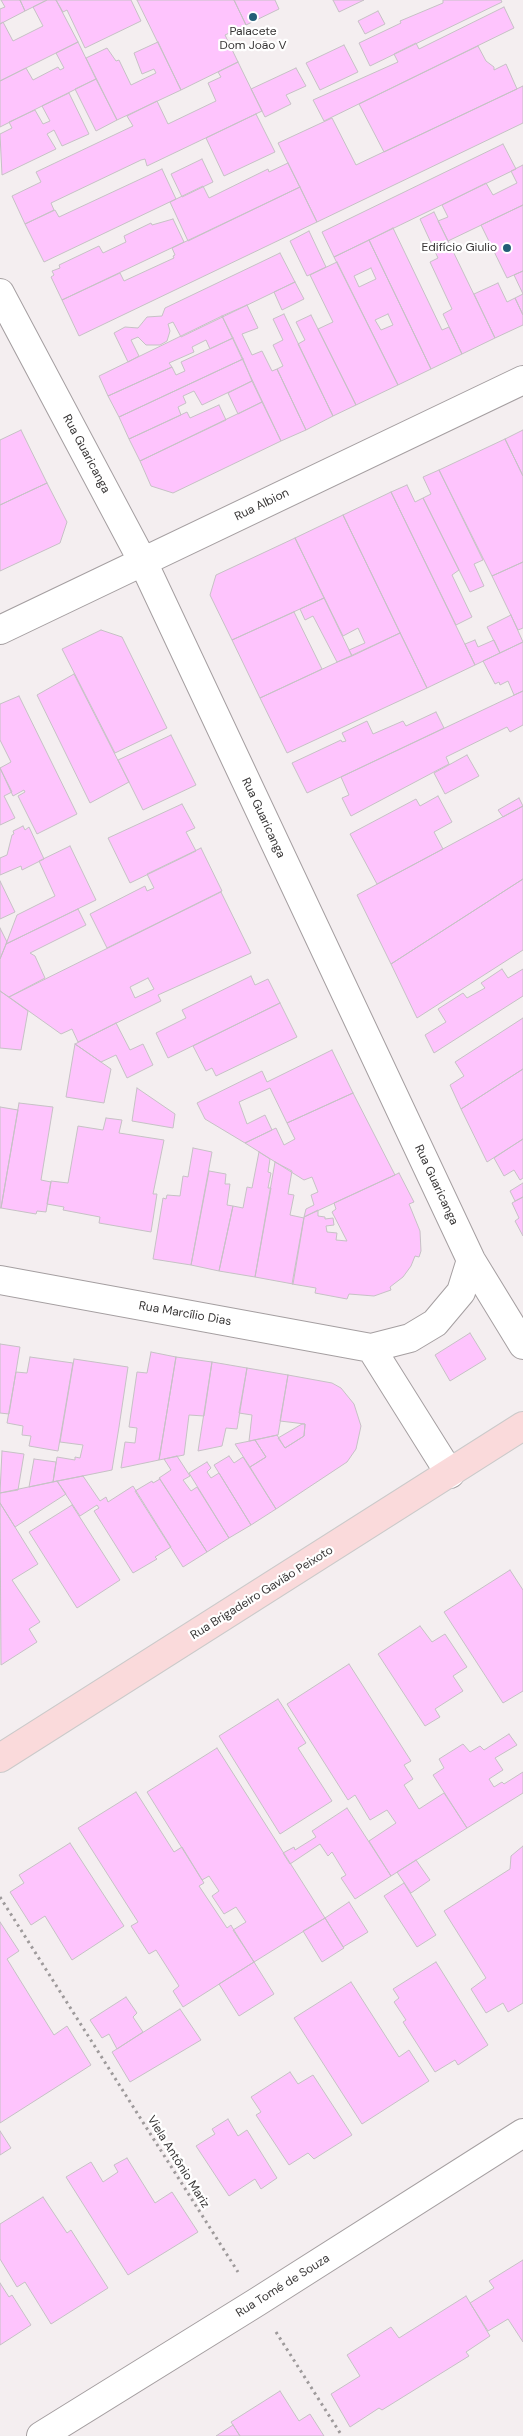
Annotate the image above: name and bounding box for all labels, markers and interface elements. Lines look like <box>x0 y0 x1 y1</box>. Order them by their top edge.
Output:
marker: Palacete Dom João V <box>247 11 259 23</box>
place label: Palacete Dom João V <box>219 25 287 53</box>
place label: Edifício Giulio <box>421 241 497 255</box>
marker: Edifício Giulio <box>501 242 513 254</box>
street label: Rua Guaricanga <box>59 412 113 496</box>
street label: Rua Albion <box>232 486 292 524</box>
street label: Rua Guaricanga <box>238 776 288 860</box>
street label: Rua Guaricanga <box>411 1143 461 1227</box>
street label: Rua Marcílio Dias <box>138 1299 232 1329</box>
street label: Rua Brigadeiro Gavião Peixoto <box>188 1543 336 1643</box>
street label: Viela Antônio Mariz <box>144 2113 212 2211</box>
street label: Rua Tomé de Souza <box>234 2251 332 2321</box>

